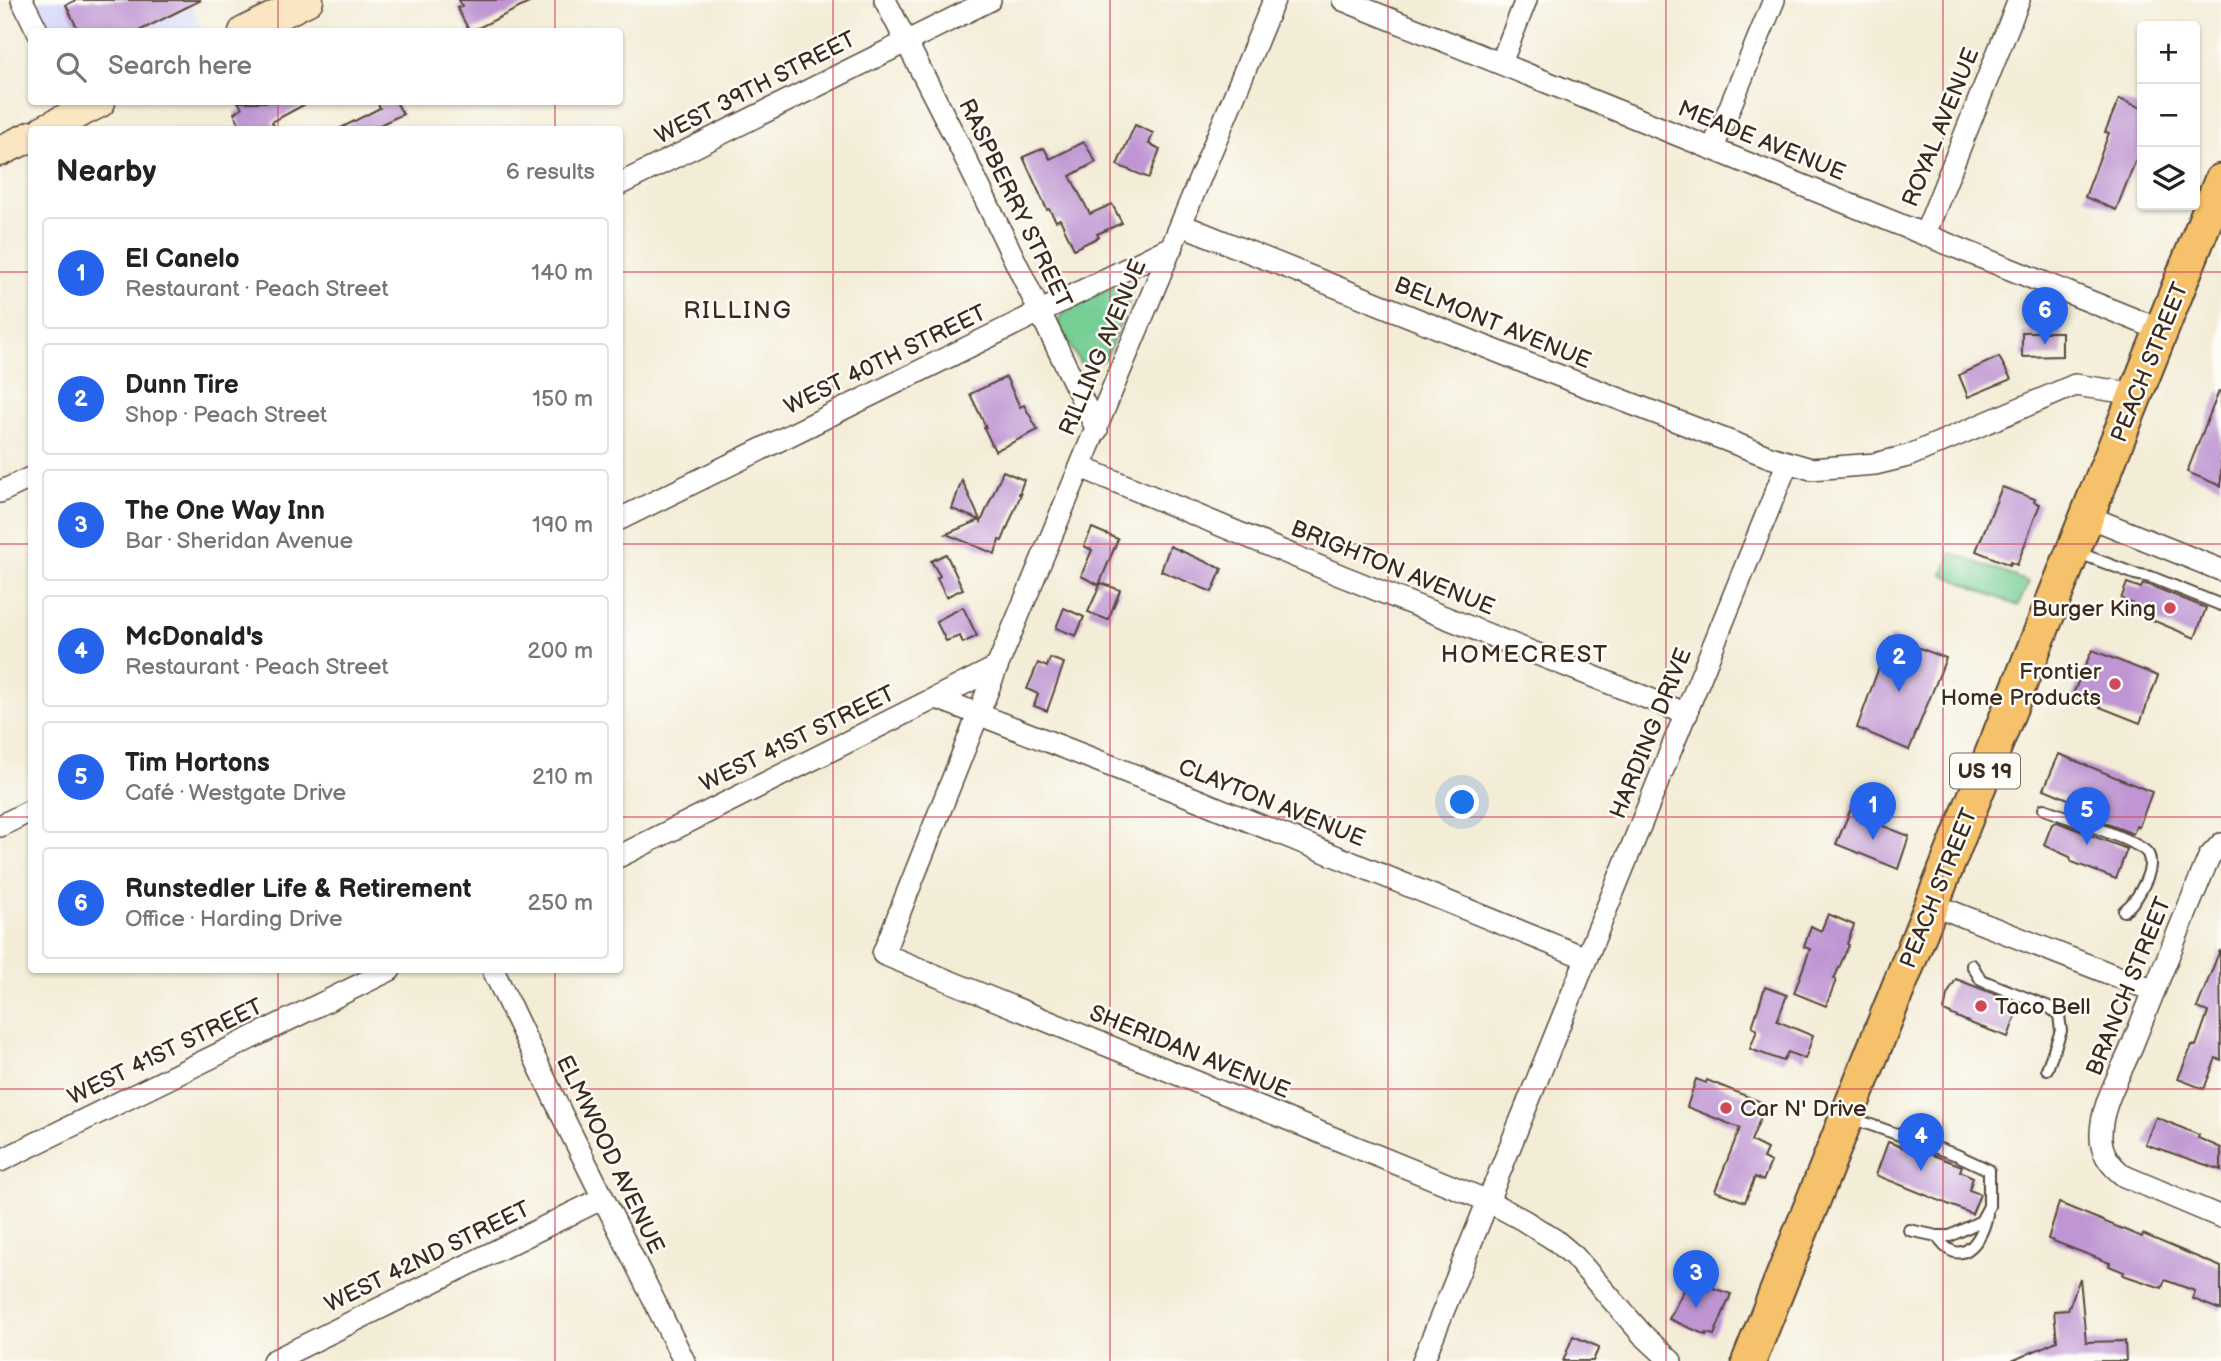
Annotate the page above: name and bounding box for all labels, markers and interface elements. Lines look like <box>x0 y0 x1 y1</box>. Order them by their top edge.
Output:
map controls <box>2137 21 2200 210</box>
button: + <box>2137 21 2200 84</box>
street label: WEST 39TH STREET <box>651 25 861 151</box>
search box <box>28 28 623 105</box>
street label: ROYAL AVENUE <box>1896 44 1986 211</box>
icon: search <box>52 48 90 86</box>
text: Search here <box>108 51 252 82</box>
button: − <box>2137 84 2200 147</box>
street label: RASPBERRY STREET <box>952 94 1078 313</box>
street label: MEADE AVENUE <box>1674 95 1849 187</box>
button: layers <box>2137 147 2200 210</box>
text: Nearby <box>56 154 156 190</box>
text: 6 results <box>506 158 595 186</box>
text: El Canelo <box>125 244 240 275</box>
street label: RILLING AVENUE <box>1053 255 1153 440</box>
text: 1 <box>76 259 86 287</box>
text: 140 m <box>531 259 593 287</box>
street label: BELMONT AVENUE <box>1390 271 1595 375</box>
text: Restaurant · Peach Street <box>125 275 389 303</box>
street label: PEACH STREET <box>2105 278 2195 446</box>
pin: 6 <box>2022 287 2068 345</box>
district label: RILLING <box>683 296 793 325</box>
street label: WEST 40TH STREET <box>780 299 991 421</box>
text: Dunn Tire <box>125 370 239 401</box>
text: 2 <box>74 385 88 413</box>
text: 150 m <box>532 385 593 413</box>
text: Shop · Peach Street <box>125 401 327 429</box>
text: The One Way Inn <box>125 496 325 527</box>
text: 3 <box>74 511 88 539</box>
text: 190 m <box>532 511 593 539</box>
street label: BRIGHTON AVENUE <box>1287 514 1499 622</box>
text: Bar · Sheridan Avenue <box>125 527 353 555</box>
place label: Burger King <box>2032 595 2156 623</box>
marker: Burger King <box>2162 600 2178 616</box>
text: McDonald's <box>125 622 263 653</box>
pin: 2 <box>1876 634 1922 692</box>
text: 4 <box>74 637 88 665</box>
text: 200 m <box>527 637 593 665</box>
district label: HOMECREST <box>1441 640 1609 669</box>
street label: HARDING DRIVE <box>1604 644 1698 823</box>
text: Restaurant · Peach Street <box>125 653 389 681</box>
place label: Frontier Home Products <box>1940 658 2102 712</box>
marker: Frontier Home Products <box>2107 676 2123 692</box>
street label: WEST 41ST STREET <box>695 679 900 798</box>
text: Tim Hortons <box>125 748 270 779</box>
street label: CLAYTON AVENUE <box>1174 753 1369 853</box>
road number: US 19 <box>1950 754 2020 788</box>
text: 5 <box>74 763 88 791</box>
text: 210 m <box>532 763 593 791</box>
text: Café · Westgate Drive <box>125 779 346 807</box>
pin: 1 <box>1850 782 1896 840</box>
your location <box>1445 785 1479 819</box>
pin: 5 <box>2064 787 2110 845</box>
street label: PEACH STREET <box>1894 804 1984 972</box>
text: Runstedler Life & Retirement <box>125 874 471 905</box>
text: 6 <box>74 889 88 917</box>
text: 250 m <box>527 889 593 917</box>
street label: BRANCH STREET <box>2080 893 2178 1080</box>
text: Office · Harding Drive <box>125 905 343 933</box>
street label: WEST 41ST STREET <box>63 992 268 1111</box>
place label: Taco Bell <box>1995 993 2091 1021</box>
marker: Taco Bell <box>1973 998 1989 1014</box>
street label: SHERIDAN AVENUE <box>1085 999 1294 1105</box>
street label: ELMWOOD AVENUE <box>550 1051 670 1258</box>
place label: Car N' Drive <box>1740 1095 1867 1123</box>
marker: Car N' Drive <box>1718 1100 1734 1116</box>
pin: 4 <box>1898 1113 1944 1171</box>
street label: WEST 42ND STREET <box>320 1195 535 1319</box>
pin: 3 <box>1673 1250 1719 1308</box>

